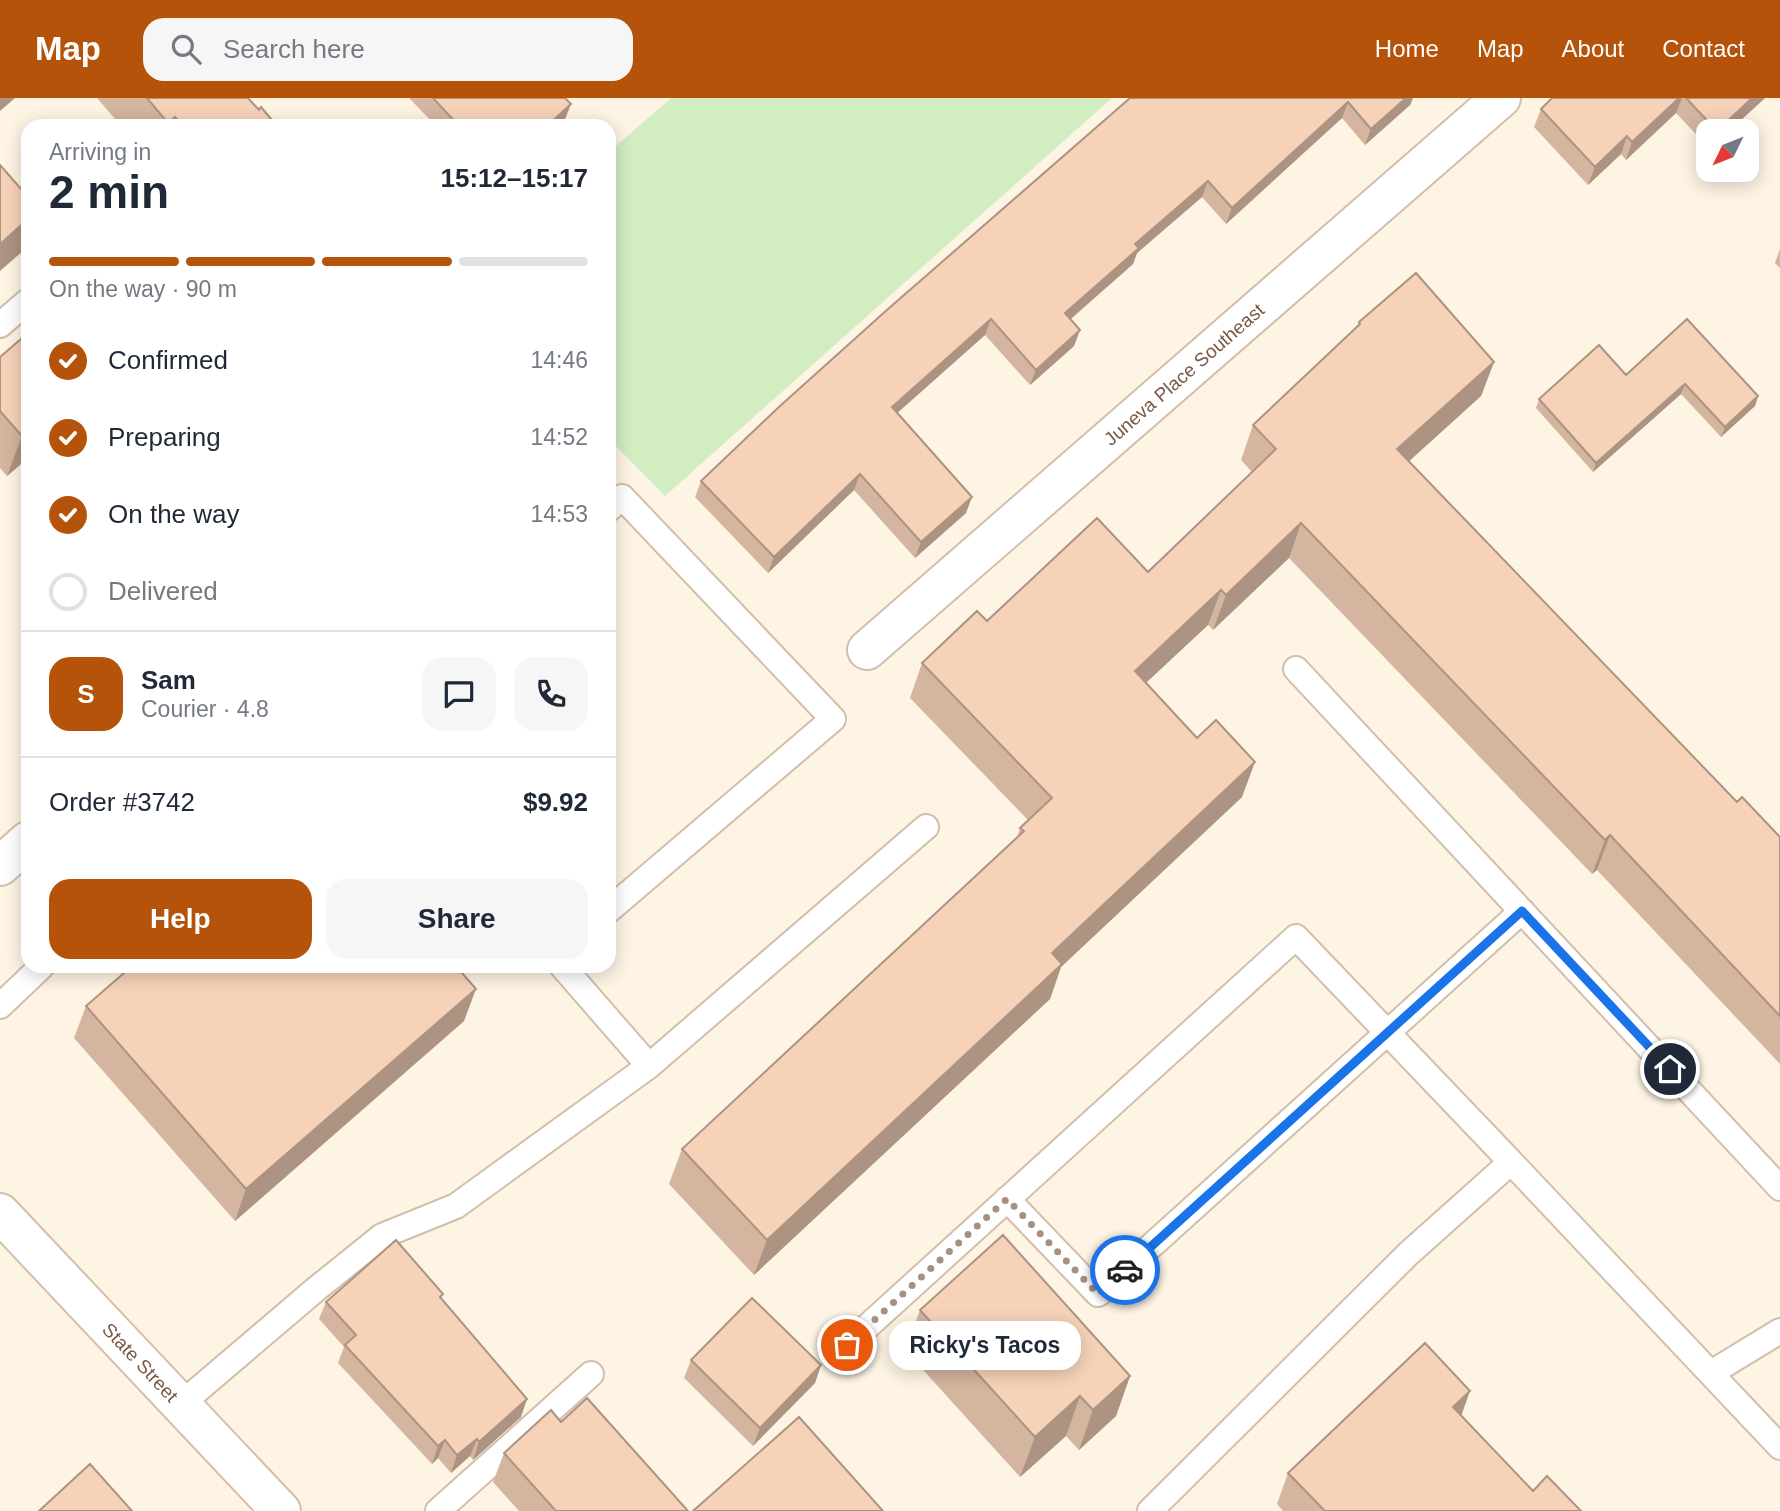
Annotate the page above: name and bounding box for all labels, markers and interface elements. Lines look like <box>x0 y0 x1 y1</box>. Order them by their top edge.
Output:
search box <box>143 18 633 81</box>
text: Map <box>35 30 101 67</box>
icon: search <box>167 30 205 68</box>
text: Search here <box>223 34 365 64</box>
text: Home <box>1375 35 1439 62</box>
text: Map <box>1477 35 1524 62</box>
text: About <box>1562 35 1624 62</box>
text: Contact <box>1662 35 1745 62</box>
north arrow <box>1696 119 1759 182</box>
map controls <box>1696 119 1759 182</box>
text: Arriving in <box>49 139 151 165</box>
text: 15:12–15:17 <box>441 163 588 193</box>
text: 2 min <box>49 166 169 218</box>
text: On the way · 90 m <box>49 276 237 302</box>
street label: Juneva Place Southeast <box>1100 299 1269 450</box>
icon: check <box>49 342 87 380</box>
text: Confirmed <box>108 345 228 375</box>
text: 14:46 <box>530 347 588 373</box>
icon: check <box>49 419 87 457</box>
text: Preparing <box>108 422 221 452</box>
text: 14:52 <box>530 424 588 450</box>
icon: check <box>49 496 87 534</box>
text: On the way <box>108 499 240 529</box>
text: 14:53 <box>530 501 588 527</box>
text: Delivered <box>108 576 218 606</box>
button: chat <box>422 657 496 731</box>
button: phone <box>514 657 588 731</box>
text: Sam <box>141 665 196 695</box>
text: S <box>77 679 95 709</box>
text: Courier · 4.8 <box>141 696 269 722</box>
text: Order #3742 <box>49 787 195 817</box>
text: $9.92 <box>523 787 588 817</box>
button: Help <box>49 879 312 959</box>
button: Share <box>326 879 588 959</box>
pin <box>1640 1039 1700 1099</box>
icon: home <box>1651 1050 1689 1088</box>
courier <box>1090 1235 1160 1305</box>
icon: car <box>1106 1251 1144 1289</box>
pin <box>817 1315 877 1375</box>
street label: State Street <box>98 1319 183 1407</box>
callout: Ricky's Tacos <box>889 1320 1082 1370</box>
icon: bag <box>828 1326 866 1364</box>
text: Ricky's Tacos <box>910 1332 1060 1358</box>

